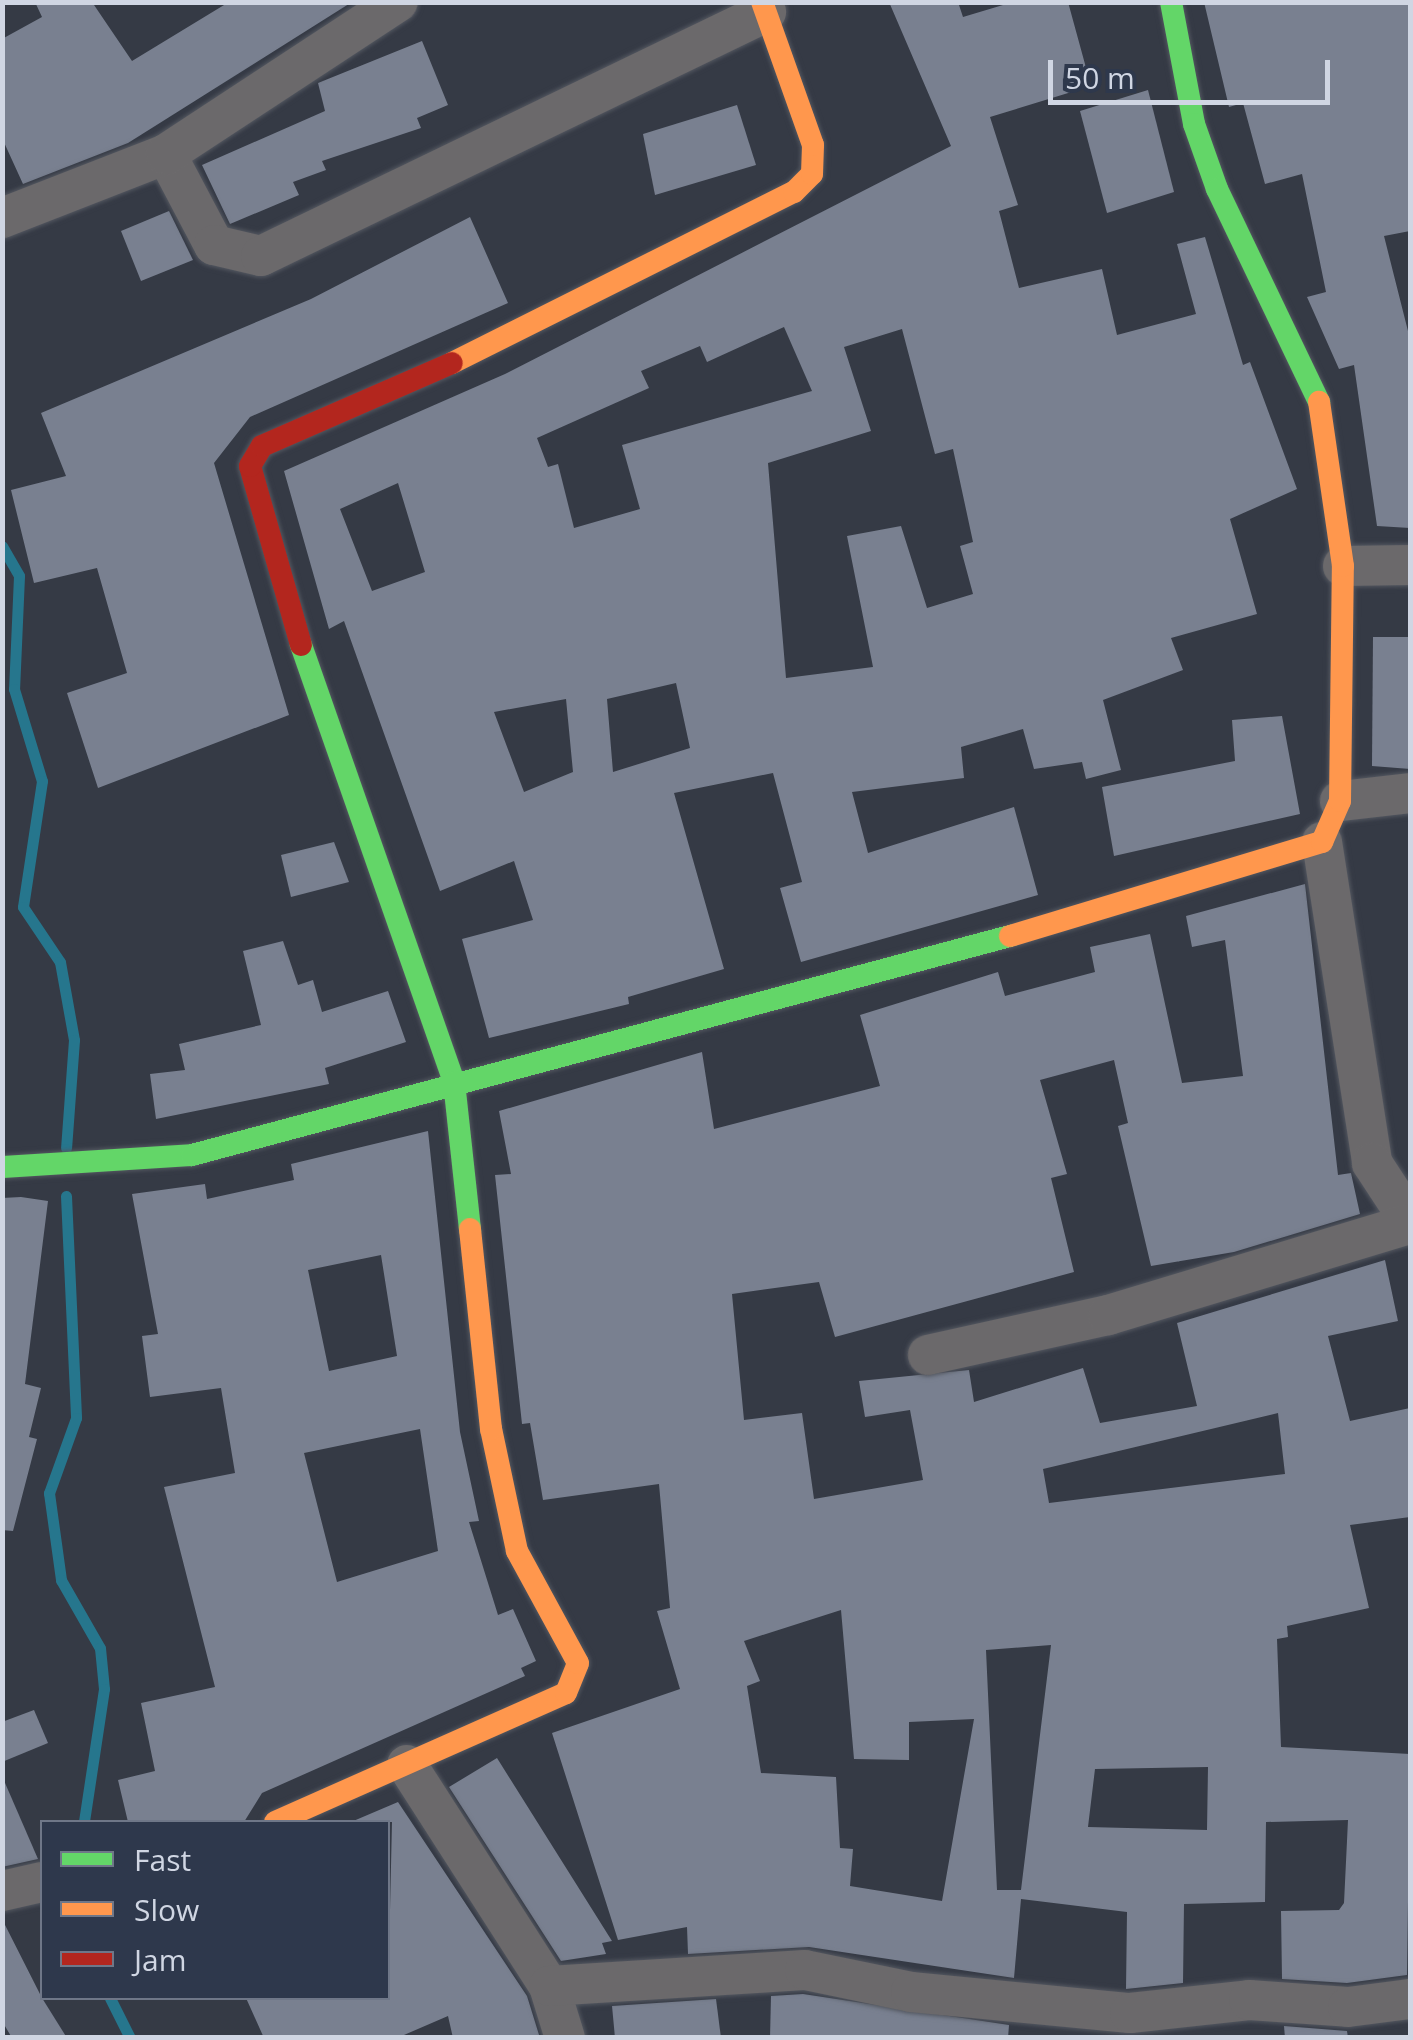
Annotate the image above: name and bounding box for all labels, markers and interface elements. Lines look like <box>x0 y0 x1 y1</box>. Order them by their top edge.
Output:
scale bar <box>1053 40 1336 102</box>
text: 50 m <box>1065 57 1135 98</box>
legend <box>40 1820 390 2000</box>
text: Fast <box>134 1839 191 1880</box>
text: Slow <box>134 1889 199 1930</box>
text: Jam <box>134 1939 187 1980</box>

